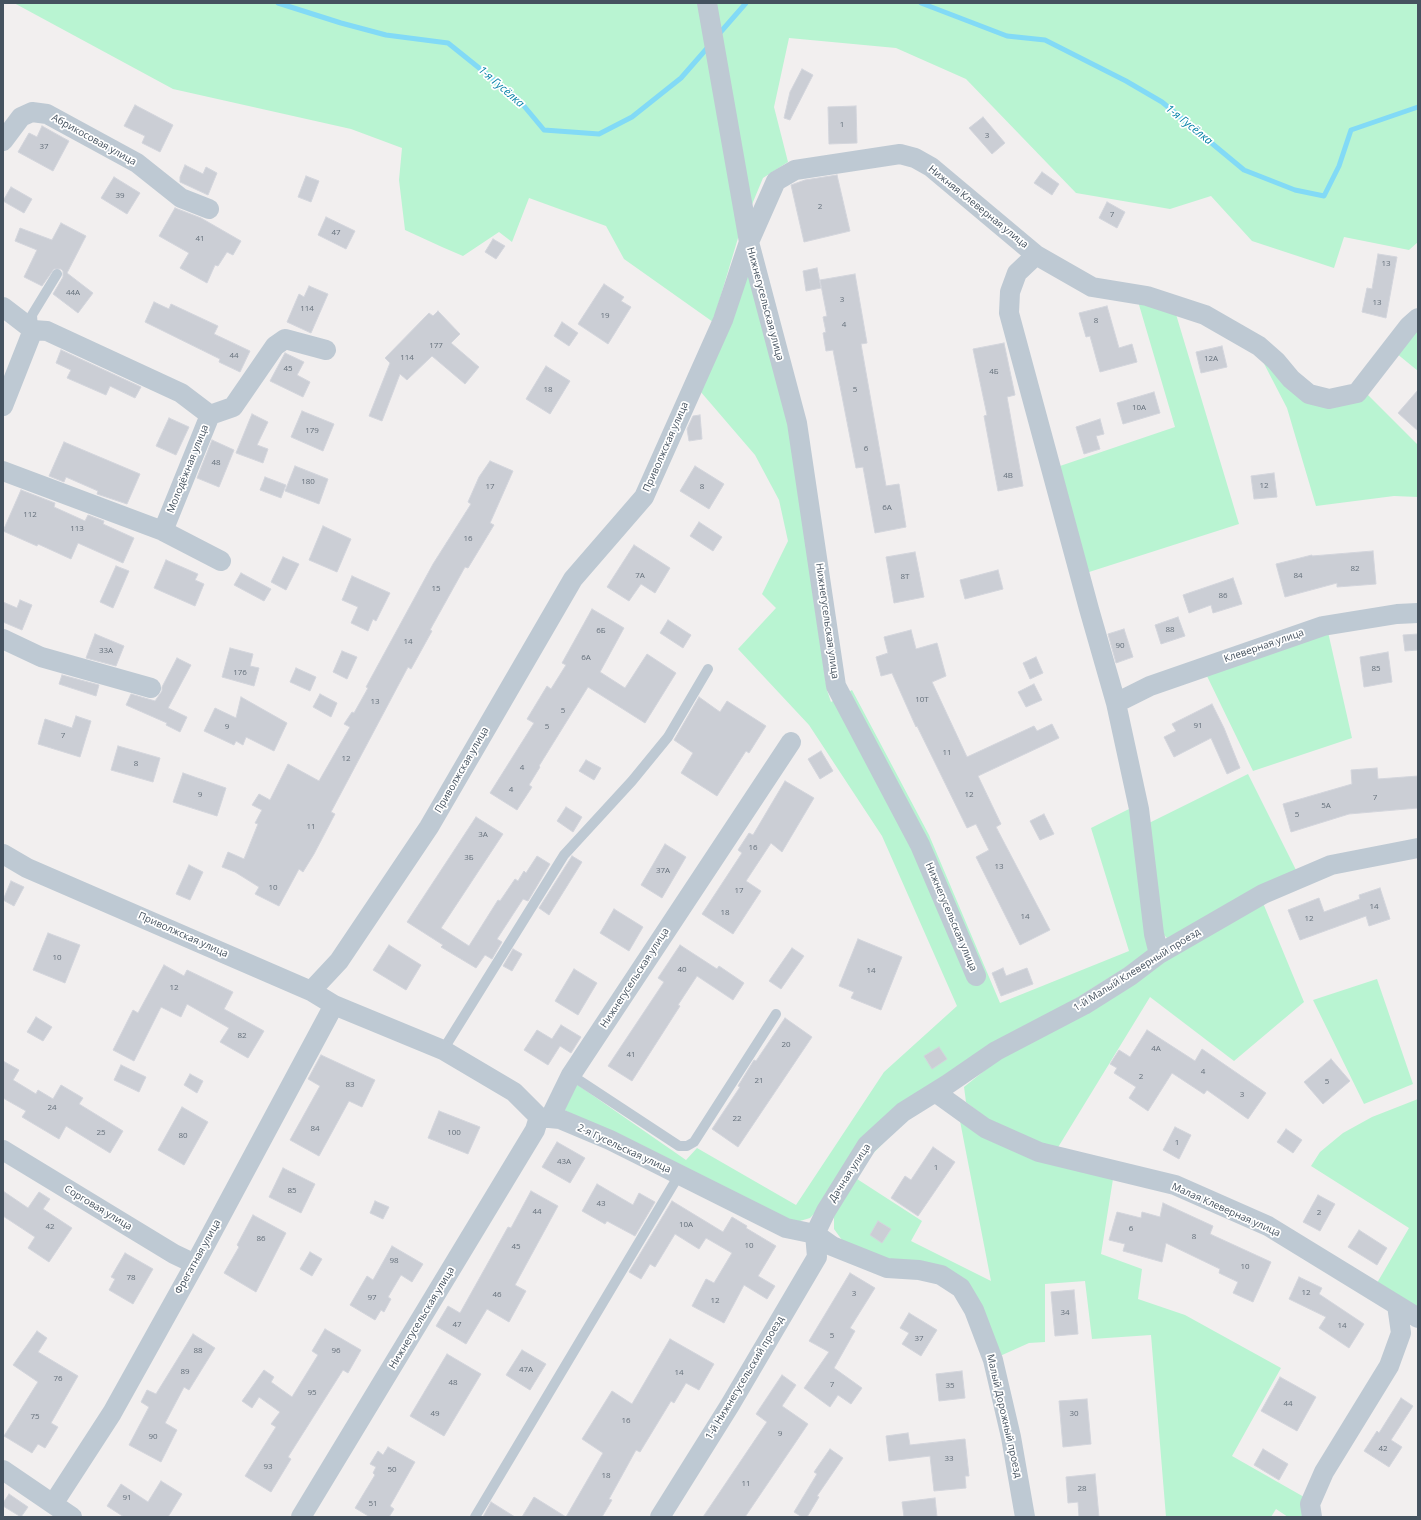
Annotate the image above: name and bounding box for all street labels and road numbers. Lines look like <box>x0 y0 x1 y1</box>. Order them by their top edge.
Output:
street label: Абрикосовая улица <box>50 112 138 168</box>
street label: Нижняя Клеверная улица <box>926 163 1030 251</box>
street label: Нижнегусельская улица <box>744 246 786 362</box>
street label: Приволжская улица <box>641 400 691 494</box>
street label: Молодёжная улица <box>165 423 211 515</box>
street label: Нижнегусельская улица <box>813 562 841 680</box>
street label: Клеверная улица <box>1222 627 1306 665</box>
street label: Приволжская улица <box>433 725 491 815</box>
street label: Нижнегусельская улица <box>923 861 979 973</box>
street label: Приволжская улица <box>136 910 230 960</box>
street label: Нижнегусельская улица <box>598 926 672 1030</box>
street label: 1-й Малый Клеверный проезд <box>1071 926 1203 1014</box>
street label: 2-я Гусельская улица <box>575 1122 673 1176</box>
street label: Дачная улица <box>827 1141 873 1205</box>
street label: Малая Клеверная улица <box>1170 1181 1282 1239</box>
street label: Сорговая улица <box>62 1183 134 1233</box>
street label: Фрегатная улица <box>173 1218 223 1296</box>
street label: Нижнегусельская улица <box>387 1265 457 1371</box>
street label: 1-й Нижнегусельский проезд <box>703 1314 787 1442</box>
street label: Малый Дорожный проезд <box>984 1353 1024 1479</box>

